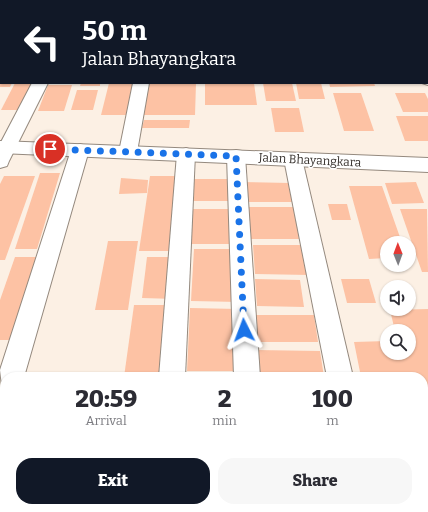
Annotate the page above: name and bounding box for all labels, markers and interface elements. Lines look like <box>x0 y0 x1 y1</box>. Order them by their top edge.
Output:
text: 50 m <box>82 14 147 47</box>
icon: left <box>16 16 68 68</box>
text: Jalan Bhayangkara <box>82 48 236 70</box>
pin <box>33 132 67 166</box>
icon: arrive <box>39 138 61 160</box>
street label: Jalan Bhayangkara <box>257 150 362 170</box>
north arrow <box>380 236 416 272</box>
map controls <box>380 236 416 360</box>
button: sound <box>380 280 416 316</box>
position arrow <box>223 309 265 351</box>
button: search <box>380 324 416 360</box>
text: 20:59 <box>75 385 137 413</box>
text: 2 <box>218 385 231 413</box>
text: 100 <box>312 385 353 413</box>
text: Arrival <box>86 413 127 428</box>
text: min <box>212 413 237 428</box>
text: m <box>326 413 339 428</box>
button: Exit <box>16 458 210 504</box>
button: Share <box>218 458 412 504</box>

